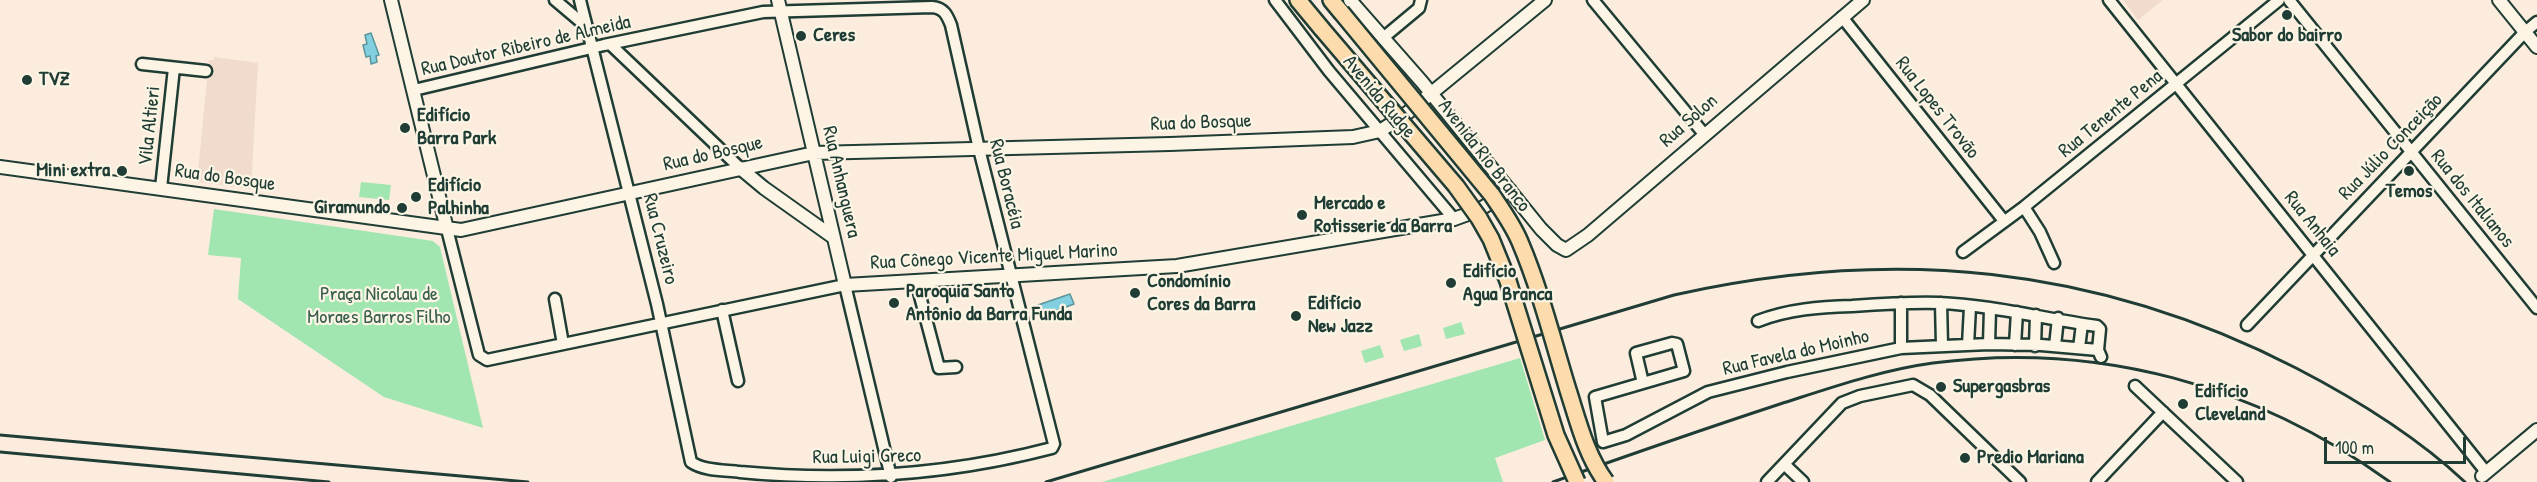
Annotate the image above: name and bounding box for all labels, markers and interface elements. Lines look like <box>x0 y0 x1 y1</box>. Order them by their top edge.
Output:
marker: Sabor do bairro <box>2280 8 2294 22</box>
street label: Rua Doutor Ribeiro de Almeida <box>419 10 633 82</box>
place label: Ceres <box>813 24 855 48</box>
place label: Sabor do bairro <box>2232 24 2342 48</box>
marker: Ceres <box>794 29 808 43</box>
street label: Avenida Rudge <box>1337 51 1421 143</box>
street label: Rua Lopes Trovão <box>1890 52 1984 164</box>
street label: Rua Tenente Pena <box>2054 65 2168 163</box>
place label: TVZ <box>39 68 70 92</box>
marker: TVZ <box>20 73 34 87</box>
street label: Vila Altieri <box>134 85 166 167</box>
street label: Rua Solon <box>1655 89 1723 153</box>
street label: Rua Júlio Conceição <box>2334 89 2448 205</box>
street label: Avenida Rio Branco <box>1433 95 1535 217</box>
place label: Edifício Barra Park <box>417 104 496 151</box>
street label: Rua do Bosque <box>1150 109 1252 137</box>
marker: Edifício Barra Park <box>398 121 412 135</box>
street label: Rua Anhanguera <box>816 124 866 240</box>
street label: Rua do Bosque <box>661 131 765 177</box>
street label: Rua Boracéia <box>983 137 1029 231</box>
street label: Rua dos Italianos <box>2425 145 2519 253</box>
place label: Mini extra <box>36 159 110 183</box>
street label: Rua do Bosque <box>173 159 277 197</box>
marker: Mini extra <box>115 164 129 178</box>
marker: Temos <box>2402 164 2416 178</box>
place label: Edifício Palhinha <box>428 174 489 221</box>
place label: Temos <box>2386 180 2432 204</box>
street label: Rua Anhaia <box>2278 187 2346 261</box>
marker: Edifício Palhinha <box>409 190 423 204</box>
street label: Rua Cruzeiro <box>637 191 683 287</box>
place label: Mercado e Rotisserie da Barra <box>1314 192 1452 239</box>
place label: Giramundo <box>314 196 390 220</box>
marker: Giramundo <box>395 201 409 215</box>
marker: Mercado e Rotisserie da Barra <box>1295 208 1309 222</box>
street label: Rua Cônego Vicente Miguel Marino <box>870 239 1118 275</box>
place label: Edifício Agua Branca <box>1463 260 1552 307</box>
place label: Condomínio Cores da Barra <box>1147 270 1255 317</box>
marker: Edifício Agua Branca <box>1444 276 1458 290</box>
place label: Paroquia Santo Antônio da Barra Funda <box>906 280 1072 327</box>
park label: Praça Nicolau de Moraes Barros Filho <box>307 283 451 330</box>
marker: Condomínio Cores da Barra <box>1128 286 1142 300</box>
place label: Edifício New Jazz <box>1308 292 1373 339</box>
marker: Paroquia Santo Antônio da Barra Funda <box>887 296 901 310</box>
marker: Edifício New Jazz <box>1289 309 1303 323</box>
street label: Rua Favela do Moinho <box>1721 325 1871 381</box>
place label: Supergasbras <box>1953 375 2050 399</box>
marker: Supergasbras <box>1934 380 1948 394</box>
place label: Edifício Cleveland <box>2195 380 2265 427</box>
marker: Edifício Cleveland <box>2176 397 2190 411</box>
scale bar <box>2327 425 2470 463</box>
text: 100 m <box>2335 435 2374 460</box>
street label: Rua Luigi Greco <box>813 444 921 470</box>
place label: Predio Mariana <box>1977 446 2084 470</box>
marker: Predio Mariana <box>1958 451 1972 465</box>

